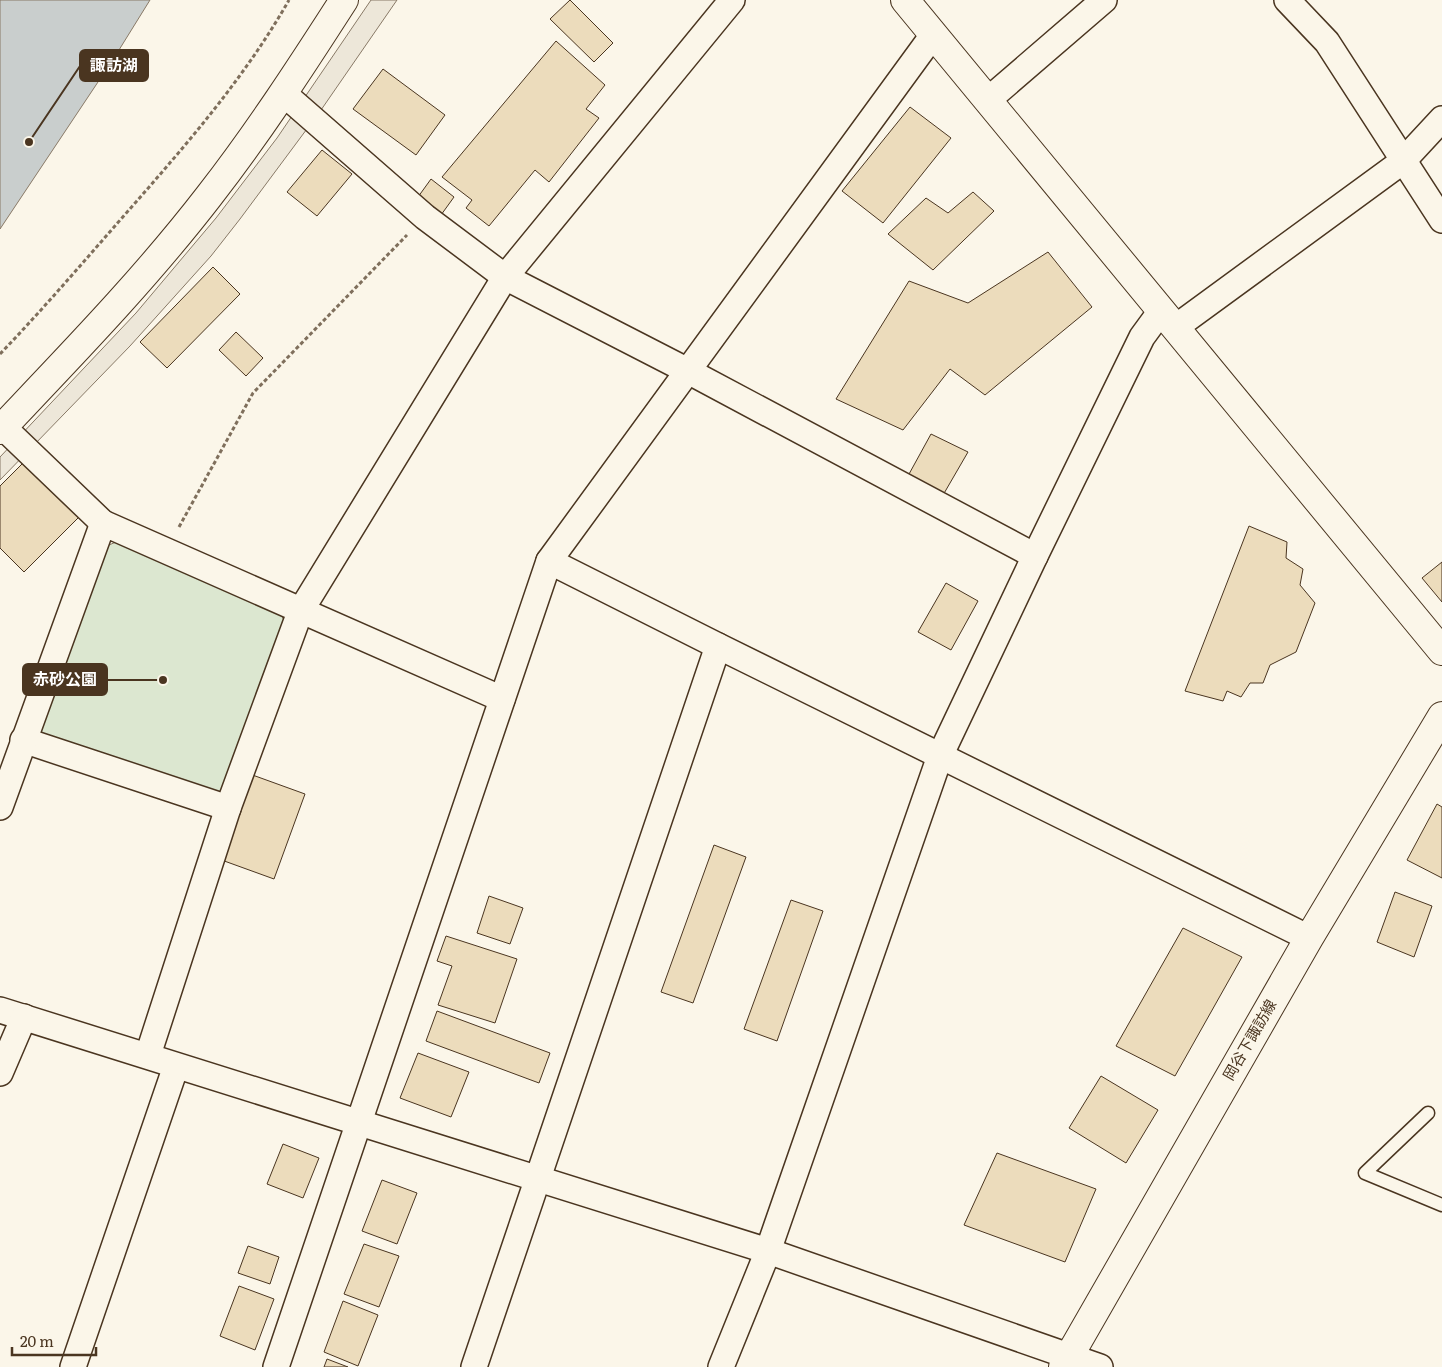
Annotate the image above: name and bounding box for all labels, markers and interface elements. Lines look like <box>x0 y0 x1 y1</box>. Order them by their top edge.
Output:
callout: 諏訪湖 <box>80 50 148 81</box>
text: 諏訪湖 <box>90 52 138 76</box>
callout: 赤砂公園 <box>23 664 107 695</box>
text: 赤砂公園 <box>33 666 97 690</box>
street label: 岡谷下諏訪線 <box>1216 995 1281 1084</box>
scale bar <box>12 1324 96 1356</box>
text: 20 m <box>20 1329 54 1352</box>

